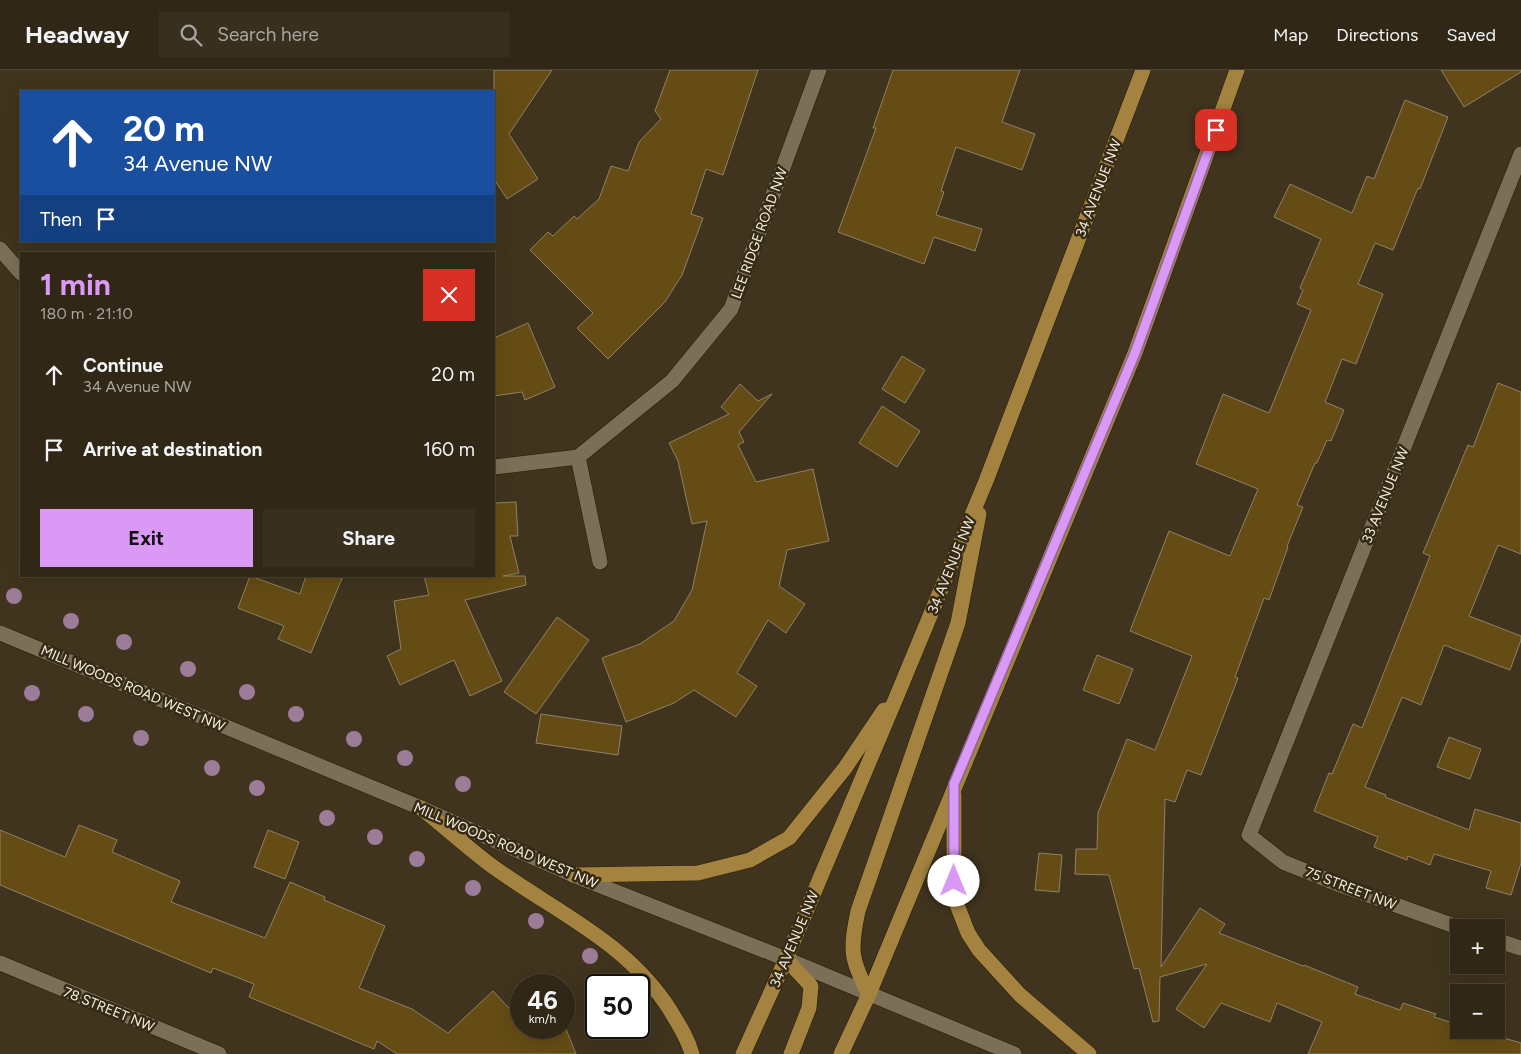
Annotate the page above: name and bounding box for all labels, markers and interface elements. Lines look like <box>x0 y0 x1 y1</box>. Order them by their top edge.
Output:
search box <box>159 12 509 57</box>
text: Headway <box>25 20 129 49</box>
icon: search <box>177 21 205 49</box>
text: Search here <box>217 23 319 46</box>
text: Map <box>1273 24 1308 46</box>
text: Directions <box>1336 24 1418 46</box>
text: Saved <box>1446 24 1496 46</box>
text: 20 m <box>123 108 205 150</box>
pin <box>1195 109 1237 151</box>
icon: ahead <box>40 110 105 175</box>
icon: arrive <box>1202 116 1230 144</box>
street label: 34 AVENUE NW <box>1072 136 1125 239</box>
text: 34 Avenue NW <box>123 150 272 177</box>
street label: LEE RIDGE ROAD NW <box>728 165 791 301</box>
icon: arrive <box>92 205 120 233</box>
text: Then <box>40 208 82 231</box>
text: 1 min <box>40 266 111 303</box>
button: close <box>423 269 475 321</box>
text: 180 m · 21:10 <box>40 304 133 323</box>
text: Continue <box>83 354 163 377</box>
icon: ahead <box>40 361 68 389</box>
text: 20 m <box>431 363 475 386</box>
text: 34 Avenue NW <box>83 377 191 396</box>
icon: arrive <box>40 436 68 464</box>
text: Arrive at destination <box>83 438 262 461</box>
text: 160 m <box>423 438 475 461</box>
street label: 33 AVENUE NW <box>1358 444 1413 546</box>
button: Exit <box>40 509 253 567</box>
button: Share <box>263 509 475 567</box>
street label: 34 AVENUE NW <box>924 514 979 616</box>
street label: MILL WOODS ROAD WEST NW <box>38 642 228 735</box>
street label: MILL WOODS ROAD WEST NW <box>411 799 601 892</box>
position arrow <box>927 854 979 906</box>
street label: 75 STREET NW <box>1303 863 1399 914</box>
street label: 34 AVENUE NW <box>766 888 823 990</box>
map controls <box>1450 919 1505 1039</box>
button: + <box>1450 919 1505 974</box>
speed limit sign: 50 <box>585 974 650 1039</box>
street label: 78 STREET NW <box>61 983 157 1036</box>
button: − <box>1450 984 1505 1039</box>
text: 46 <box>527 985 558 1015</box>
text: km/h <box>529 1012 556 1026</box>

